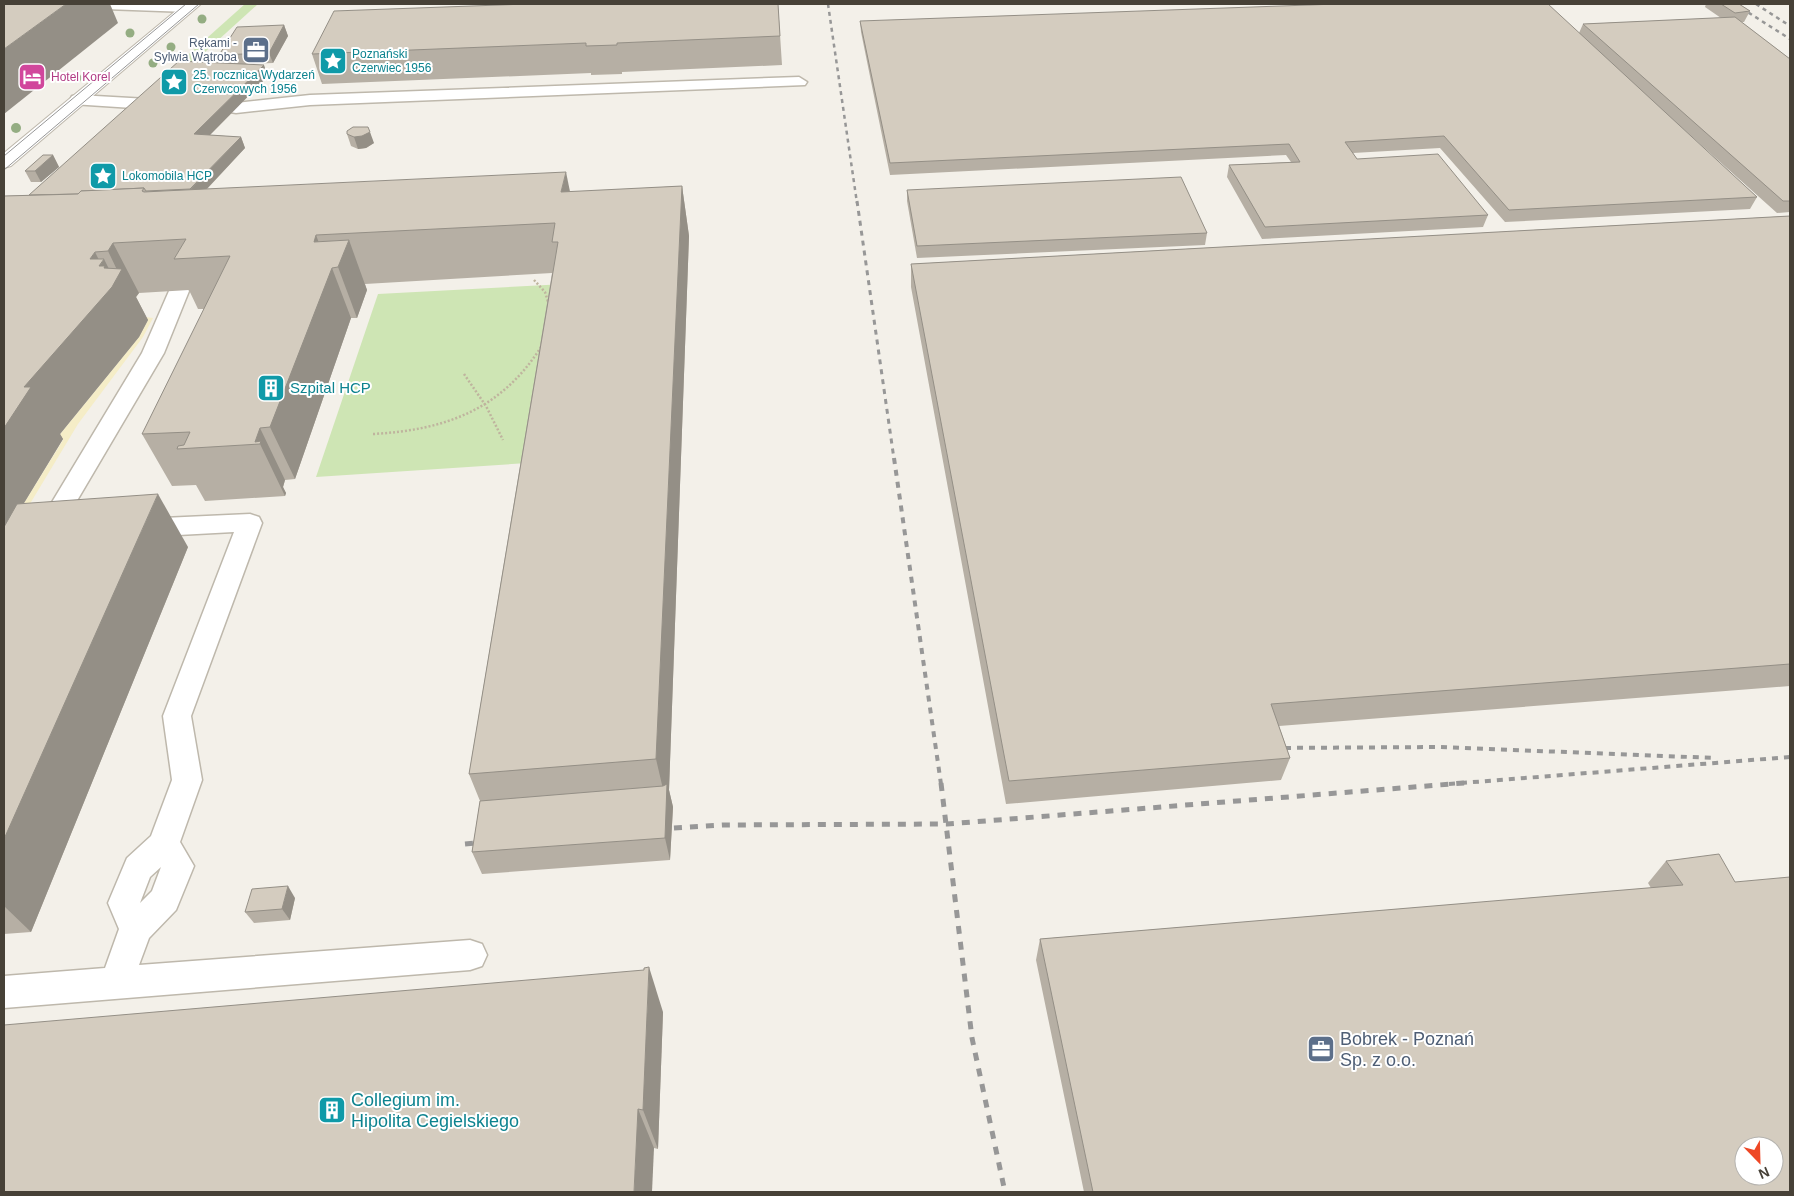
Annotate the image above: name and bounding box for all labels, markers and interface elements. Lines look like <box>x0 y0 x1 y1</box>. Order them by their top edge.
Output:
office icon: Rękami - Sylwia Wątroba <box>241 35 271 65</box>
place label: Rękami - Sylwia Wątroba <box>154 36 237 64</box>
place icon: Poznański Czerwiec 1956 <box>318 46 348 76</box>
place label: Poznański Czerwiec 1956 <box>352 47 432 75</box>
hotel icon: Hotel Korel <box>17 62 47 92</box>
place icon: 25. rocznica Wydarzeń Czerwcowych 1956 <box>159 67 189 97</box>
place label: 25. rocznica Wydarzeń Czerwcowych 1956 <box>193 68 315 96</box>
place label: Hotel Korel <box>51 70 110 84</box>
place icon: Lokomobila HCP <box>88 161 118 191</box>
place label: Lokomobila HCP <box>122 169 212 183</box>
building icon: Szpital HCP <box>256 373 286 403</box>
place label: Szpital HCP <box>290 379 371 396</box>
place label: Bobrek - Poznań Sp. z o.o. <box>1340 1029 1474 1070</box>
office icon: Bobrek - Poznań Sp. z o.o. <box>1306 1034 1336 1064</box>
place label: Collegium im. Hipolita Cegielskiego <box>351 1090 519 1131</box>
building icon: Collegium im. Hipolita Cegielskiego <box>317 1095 347 1125</box>
north arrow <box>1734 1136 1784 1186</box>
text: N <box>1756 1164 1772 1182</box>

